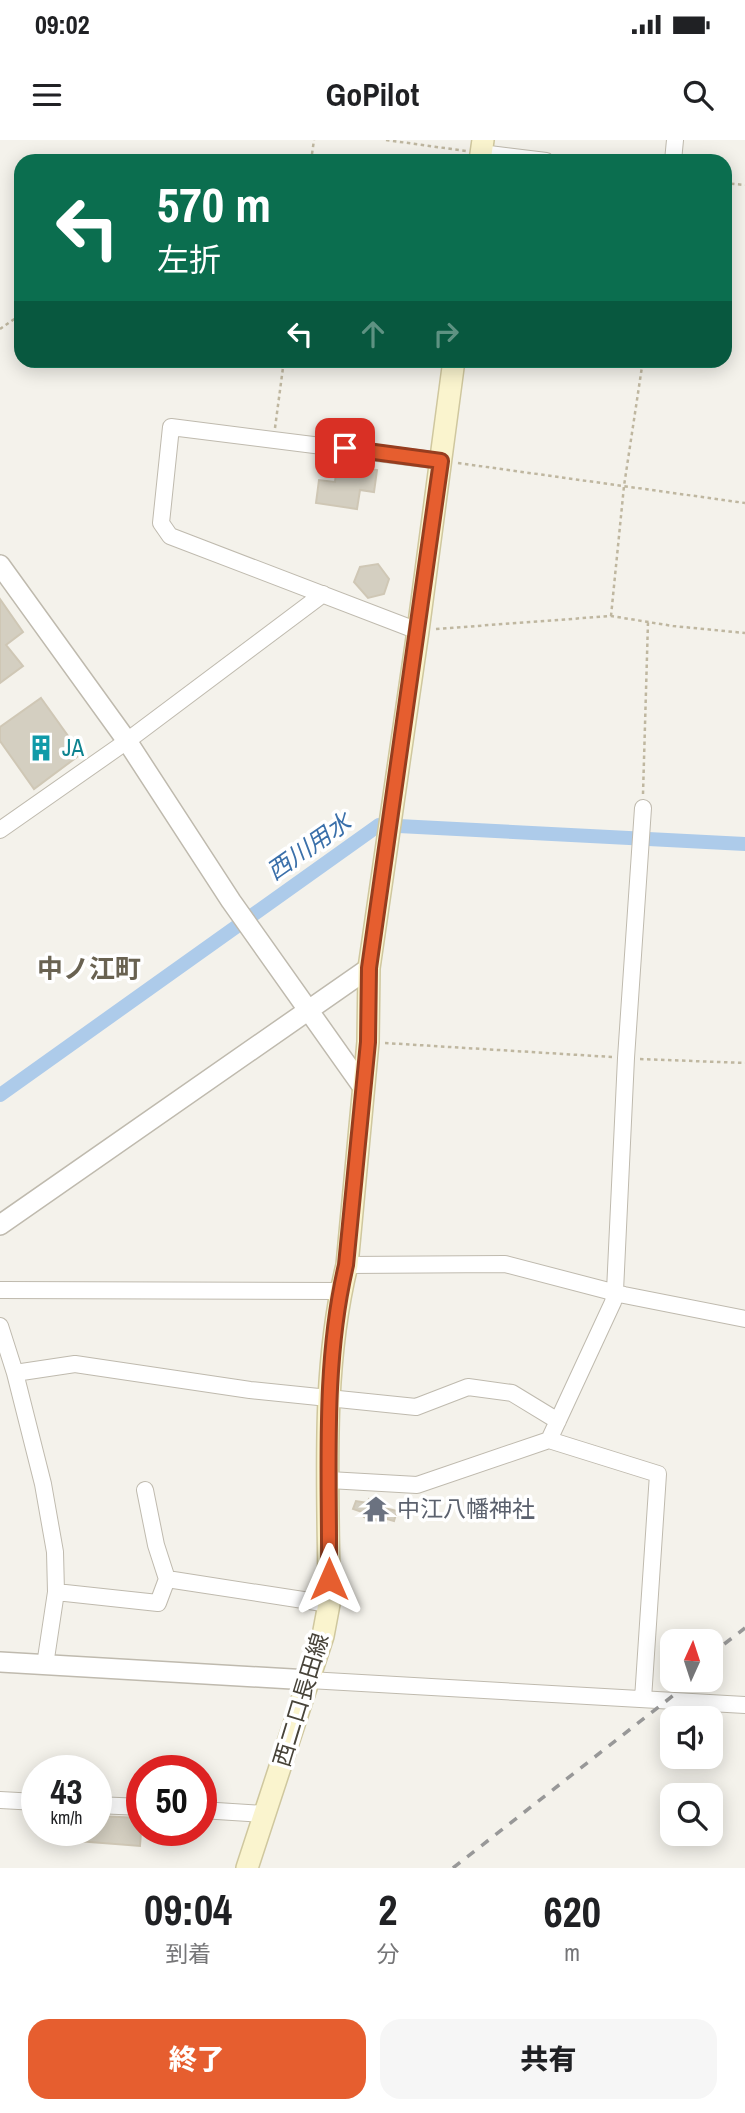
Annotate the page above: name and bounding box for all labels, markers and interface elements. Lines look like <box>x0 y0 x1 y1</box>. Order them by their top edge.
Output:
text: 09:02 <box>35 7 90 42</box>
text: GoPilot <box>326 73 419 116</box>
icon: menu <box>28 76 66 114</box>
icon: search <box>679 76 717 114</box>
text: 570 m <box>157 171 271 237</box>
icon: left <box>42 182 133 273</box>
text: 左折 <box>157 238 221 281</box>
icon: left <box>281 315 319 353</box>
icon: ahead <box>354 315 392 353</box>
icon: right <box>427 315 465 353</box>
pin <box>315 418 375 478</box>
icon: arrive <box>326 429 364 467</box>
place label: JA <box>62 732 84 763</box>
building icon: JA <box>26 733 56 763</box>
water label: 西川用水 <box>260 804 359 887</box>
district label: 中ノ江町 <box>37 951 141 986</box>
place label: 中江八幡神社 <box>397 1493 535 1524</box>
temple icon: 中江八幡神社 <box>361 1494 391 1524</box>
position arrow <box>292 1542 366 1616</box>
street label: 西二口長田線 <box>266 1629 336 1770</box>
north arrow <box>660 1629 723 1692</box>
map controls <box>660 1629 723 1846</box>
button: sound <box>660 1706 723 1769</box>
speed limit sign: 50 <box>126 1755 217 1846</box>
text: 43 <box>51 1768 82 1815</box>
button: search <box>660 1783 723 1846</box>
text: km/h <box>51 1805 83 1830</box>
text: 09:04 <box>144 1882 232 1938</box>
text: 2 <box>378 1882 397 1938</box>
text: 620 <box>543 1884 601 1940</box>
text: m <box>564 1937 580 1968</box>
text: 到着 <box>165 1938 211 1969</box>
text: 分 <box>376 1938 399 1969</box>
button: 終了 <box>28 2019 366 2099</box>
button: 共有 <box>380 2019 717 2099</box>

